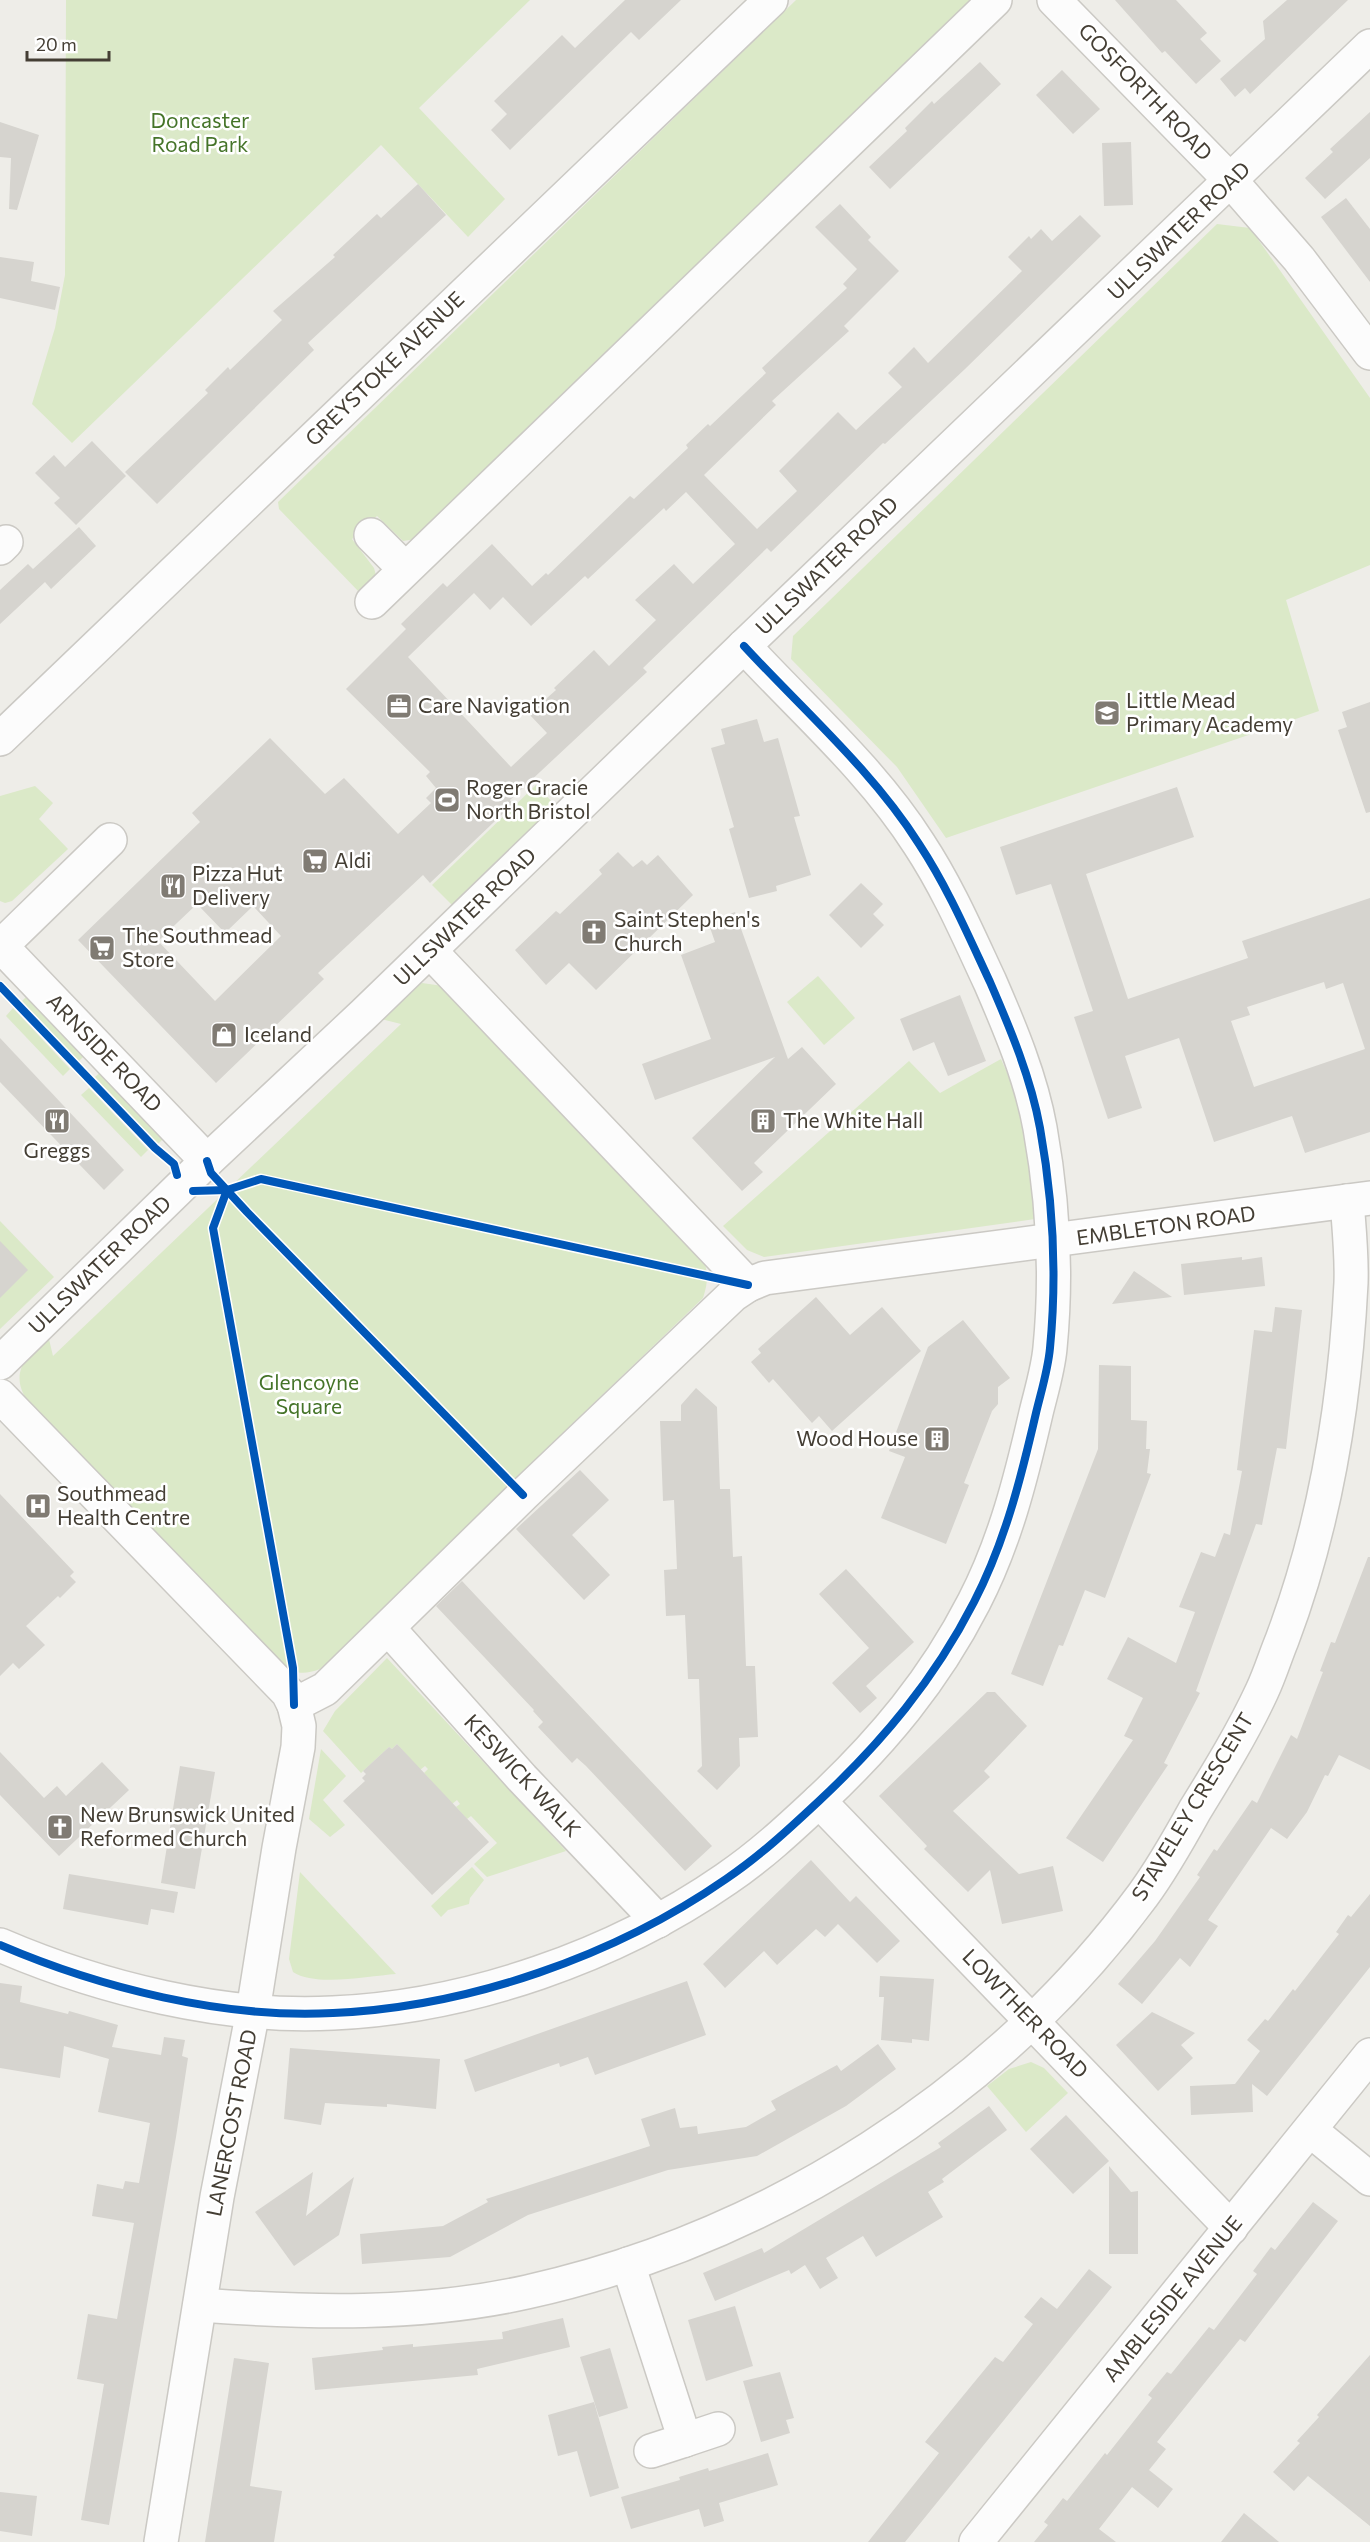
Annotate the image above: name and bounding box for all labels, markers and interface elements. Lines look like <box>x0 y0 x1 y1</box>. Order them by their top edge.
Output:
street label: GOSFORTH ROAD <box>1074 17 1218 165</box>
scale bar <box>27 24 110 62</box>
text: 20 m <box>36 33 77 55</box>
park label: Doncaster Road Park <box>151 107 249 156</box>
street label: ULLSWATER ROAD <box>1102 156 1254 304</box>
street label: GREYSTOKE AVENUE <box>299 286 469 450</box>
street label: ULLSWATER ROAD <box>750 491 902 639</box>
place label: Little Mead Primary Academy <box>1126 687 1293 736</box>
office icon: Care Navigation <box>384 691 414 721</box>
place label: Care Navigation <box>418 692 570 717</box>
school or university icon: Little Mead Primary Academy <box>1092 698 1122 728</box>
place label: Roger Gracie North Bristol <box>466 774 591 823</box>
sports icon: Roger Gracie North Bristol <box>432 785 462 815</box>
street label: ULLSWATER ROAD <box>388 842 540 990</box>
supermarket icon: Aldi <box>300 846 330 876</box>
place label: Aldi <box>334 847 371 872</box>
place label: Pizza Hut Delivery <box>192 860 283 909</box>
restaurant icon: Pizza Hut Delivery <box>158 871 188 901</box>
place label: Saint Stephen's Church <box>614 906 760 955</box>
church icon: Saint Stephen's Church <box>579 917 609 947</box>
place label: The Southmead Store <box>122 922 272 971</box>
supermarket icon: The Southmead Store <box>87 933 117 963</box>
street label: ARNSIDE ROAD <box>42 988 168 1116</box>
shop icon: Iceland <box>209 1020 239 1050</box>
place label: Iceland <box>244 1021 312 1046</box>
restaurant icon: Greggs <box>42 1106 72 1136</box>
building icon: The White Hall <box>748 1106 778 1136</box>
place label: The White Hall <box>783 1107 923 1132</box>
place label: Greggs <box>24 1137 90 1162</box>
street label: ULLSWATER ROAD <box>23 1190 175 1338</box>
street label: EMBLETON ROAD <box>1075 1200 1257 1249</box>
park label: Glencoyne Square <box>259 1369 359 1418</box>
building icon: Wood House <box>922 1424 952 1454</box>
place label: Wood House <box>796 1425 918 1450</box>
place label: Southmead Health Centre <box>57 1480 190 1529</box>
hospital icon: Southmead Health Centre <box>23 1491 53 1521</box>
street label: KESWICK WALK <box>460 1708 586 1842</box>
street label: STAVELEY CRESCENT <box>1126 1708 1258 1905</box>
place label: New Brunswick United Reformed Church <box>80 1801 295 1850</box>
church icon: New Brunswick United Reformed Church <box>45 1812 75 1842</box>
street label: LOWTHER ROAD <box>958 1943 1094 2083</box>
street label: LANERCOST ROAD <box>200 2027 261 2218</box>
street label: AMBLESIDE AVENUE <box>1097 2210 1246 2386</box>

